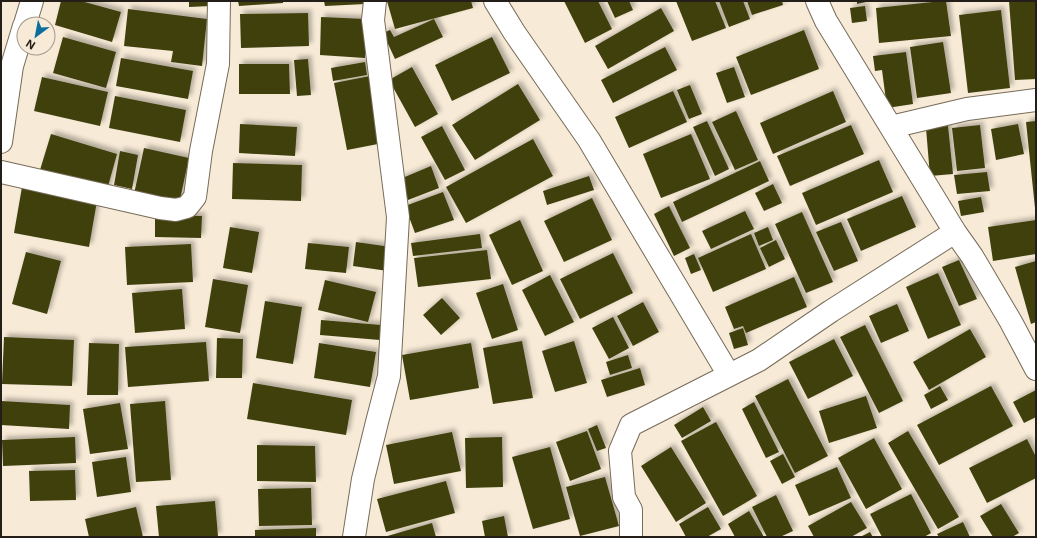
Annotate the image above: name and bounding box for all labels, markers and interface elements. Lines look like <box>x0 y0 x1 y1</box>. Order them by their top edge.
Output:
north arrow <box>16 16 56 56</box>
text: N <box>23 36 38 53</box>

